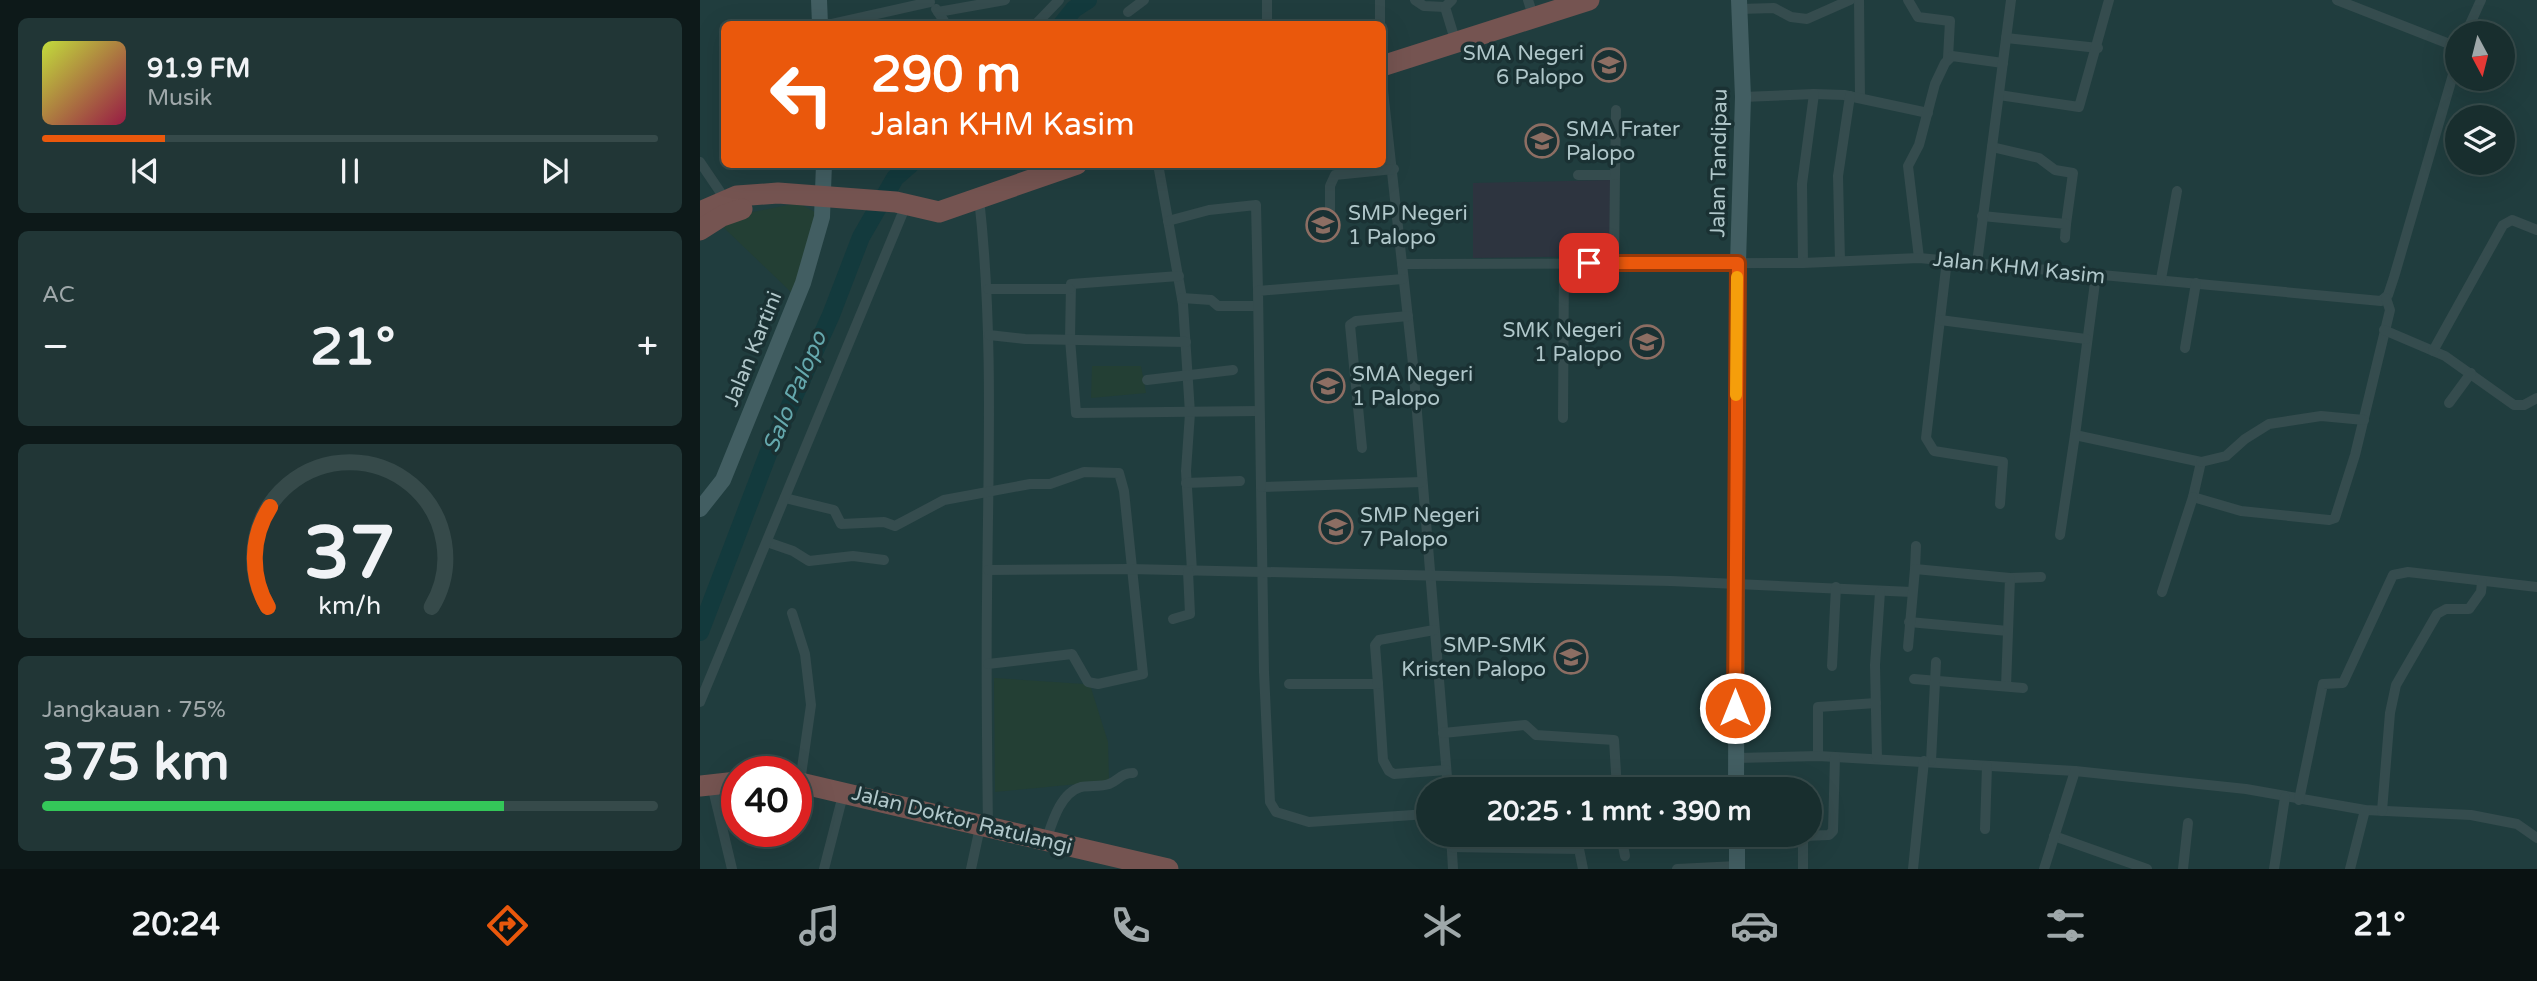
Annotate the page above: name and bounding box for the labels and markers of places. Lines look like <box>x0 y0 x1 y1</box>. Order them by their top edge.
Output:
place label: SMA Negeri 6 Palopo <box>1463 41 1584 90</box>
school or university icon: SMA Negeri 6 Palopo <box>1590 46 1628 84</box>
place label: SMA Frater Palopo <box>1566 117 1680 166</box>
school or university icon: SMA Frater Palopo <box>1523 122 1561 160</box>
place label: SMP Negeri 1 Palopo <box>1348 201 1468 250</box>
school or university icon: SMP Negeri 1 Palopo <box>1304 206 1342 244</box>
pin <box>1559 233 1619 293</box>
place label: SMK Negeri 1 Palopo <box>1502 318 1622 367</box>
school or university icon: SMK Negeri 1 Palopo <box>1628 323 1666 361</box>
place label: SMA Negeri 1 Palopo <box>1352 362 1473 411</box>
school or university icon: SMA Negeri 1 Palopo <box>1309 367 1347 405</box>
place label: SMP Negeri 7 Palopo <box>1360 503 1480 552</box>
school or university icon: SMP Negeri 7 Palopo <box>1317 508 1355 546</box>
place label: SMP-SMK Kristen Palopo <box>1401 633 1546 682</box>
school or university icon: SMP-SMK Kristen Palopo <box>1552 638 1590 676</box>

